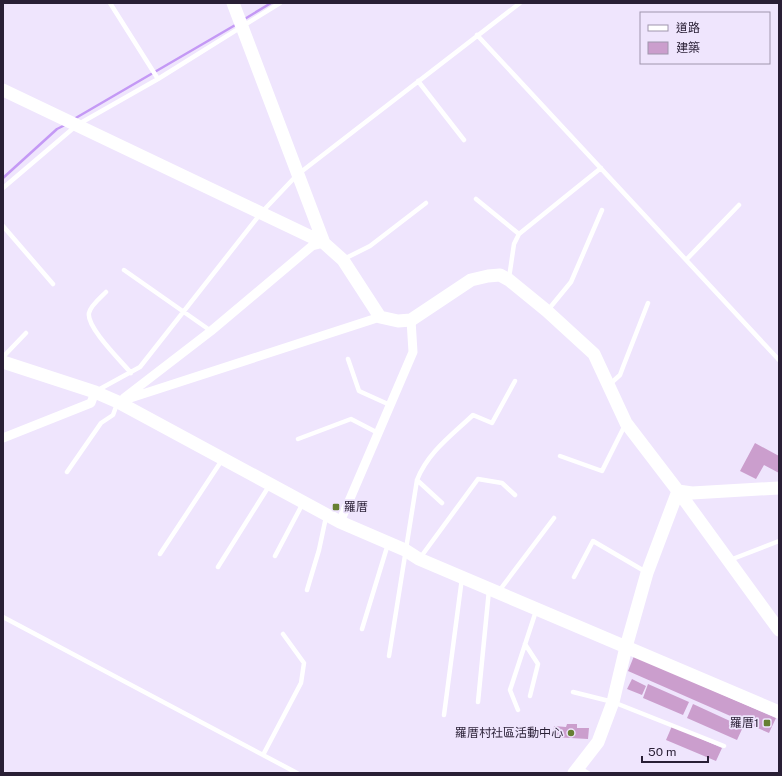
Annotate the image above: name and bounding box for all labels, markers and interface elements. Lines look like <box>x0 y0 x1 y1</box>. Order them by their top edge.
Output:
legend <box>640 12 770 64</box>
text: 道路 <box>676 21 700 35</box>
text: 建築 <box>676 41 700 55</box>
place label: 羅厝 <box>344 500 368 514</box>
marker: 羅厝 <box>331 502 341 512</box>
place label: 羅厝1 <box>730 716 759 730</box>
marker: 羅厝1 <box>762 718 772 728</box>
place label: 羅厝村社區活動中心 <box>455 726 563 740</box>
marker: 羅厝村社區活動中心 <box>566 728 576 738</box>
scale bar <box>642 738 708 764</box>
text: 50 m <box>648 745 676 759</box>

